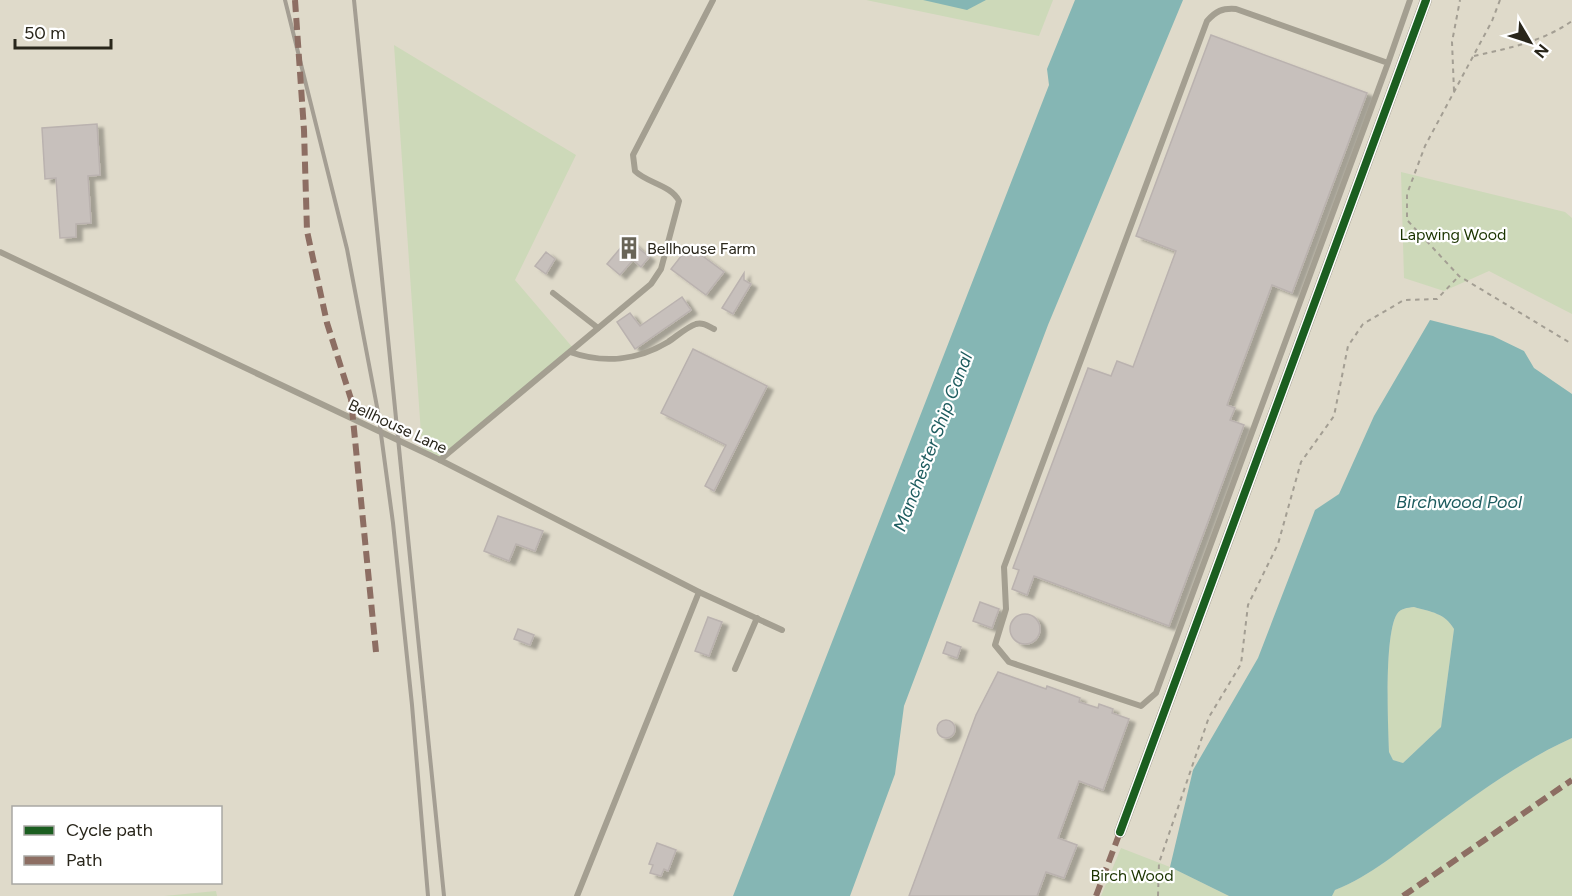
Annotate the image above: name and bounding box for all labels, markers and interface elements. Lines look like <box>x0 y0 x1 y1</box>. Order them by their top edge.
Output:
scale bar <box>15 12 111 50</box>
north arrow <box>1500 12 1560 72</box>
text: 50 m <box>24 22 66 44</box>
text: N <box>1530 40 1553 62</box>
park label: Lapwing Wood <box>1400 225 1506 244</box>
building icon: Bellhouse Farm <box>616 235 642 261</box>
place label: Bellhouse Farm <box>647 239 756 258</box>
water label: Manchester Ship Canal <box>889 349 978 535</box>
street label: Bellhouse Lane <box>345 395 451 458</box>
water label: Birchwood Pool <box>1396 491 1523 513</box>
legend <box>12 806 222 884</box>
text: Cycle path <box>66 819 153 841</box>
text: Path <box>66 849 102 871</box>
park label: Birch Wood <box>1090 866 1174 885</box>

